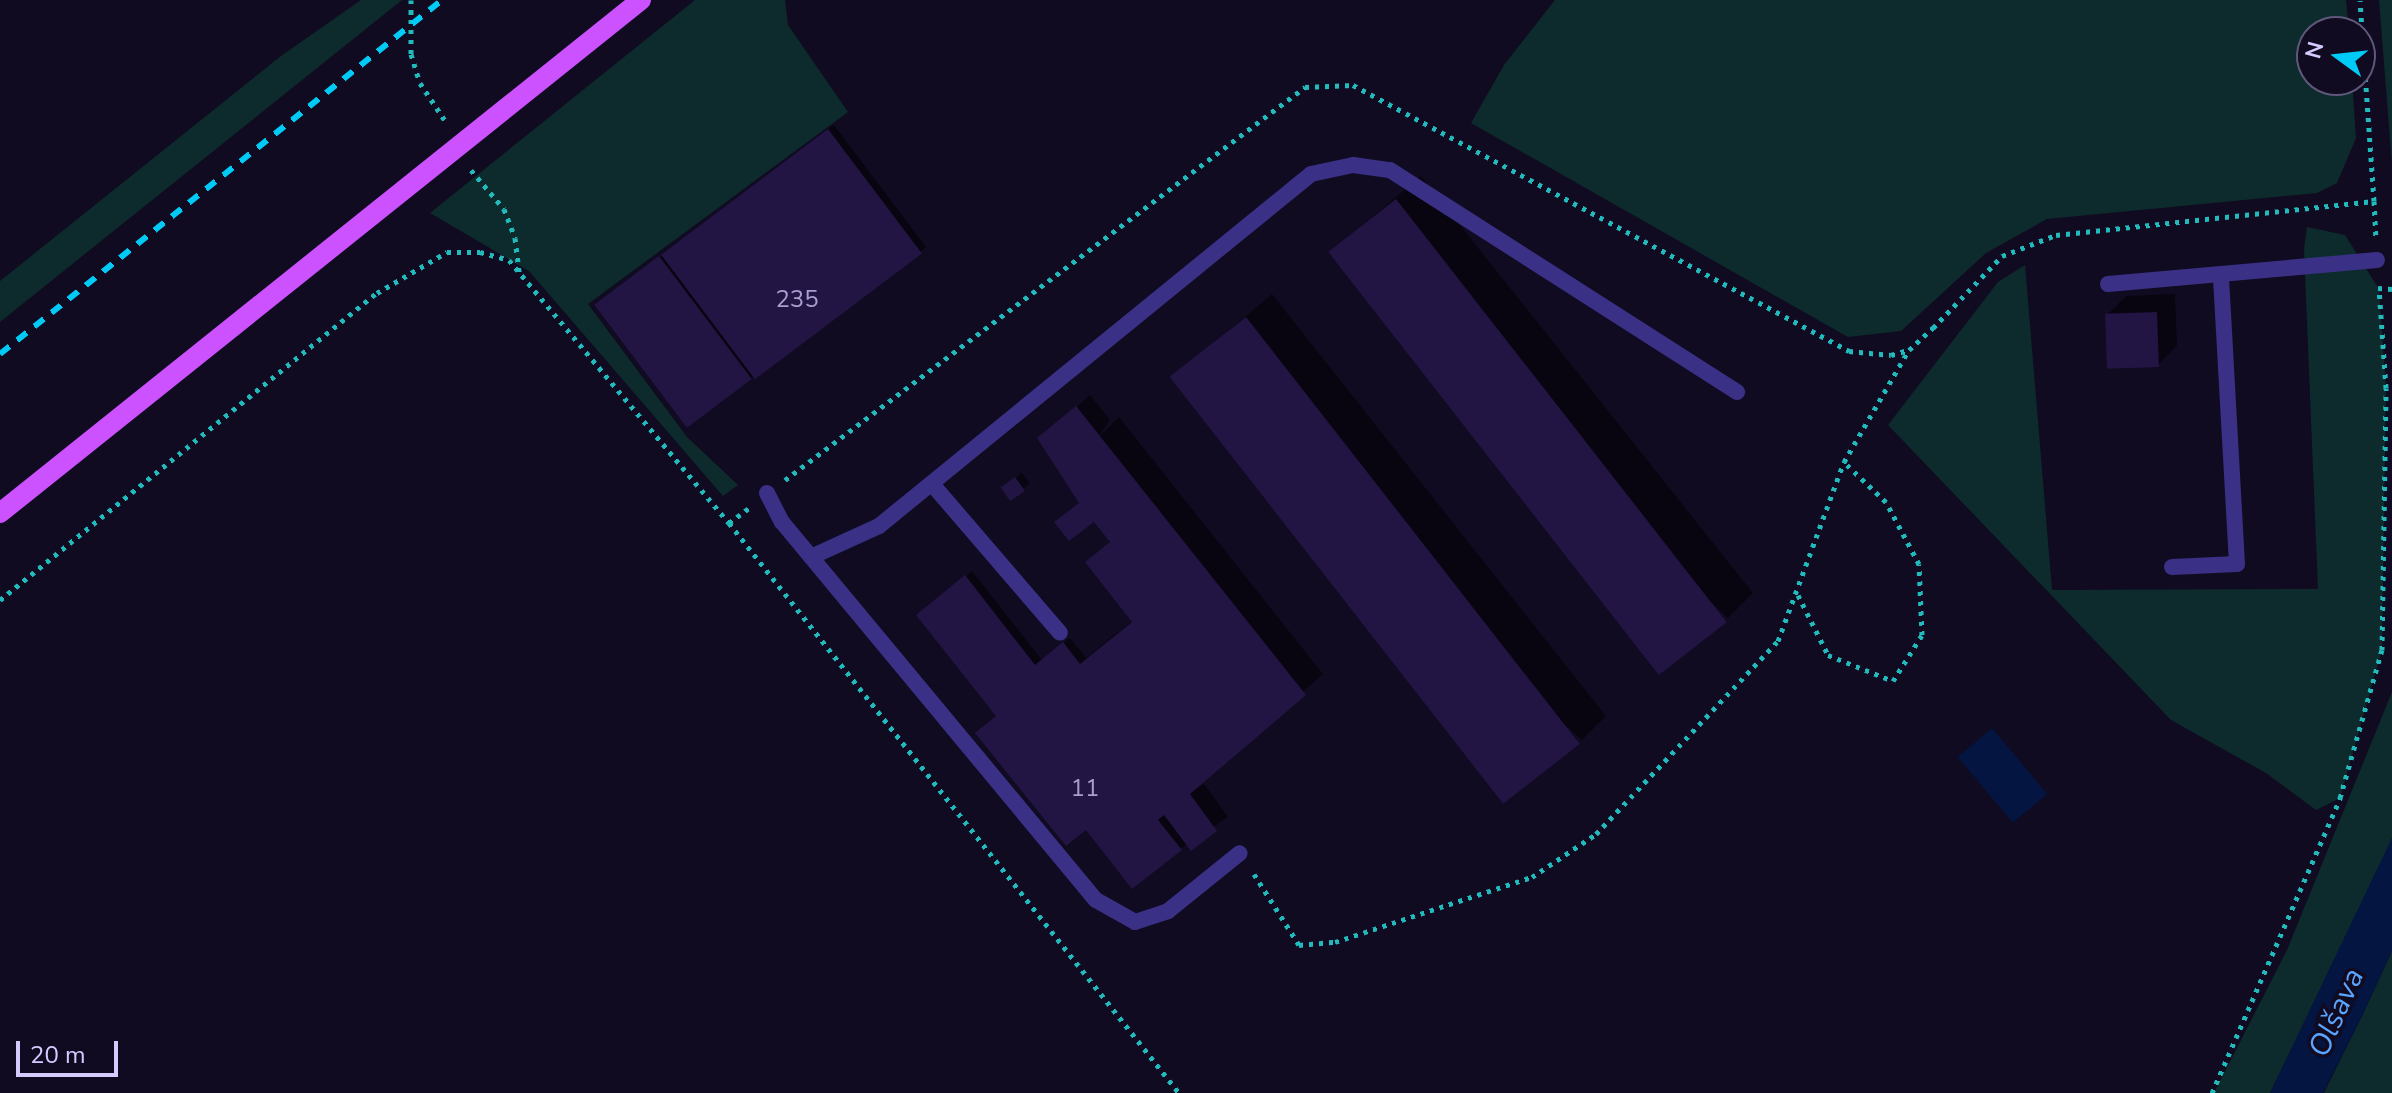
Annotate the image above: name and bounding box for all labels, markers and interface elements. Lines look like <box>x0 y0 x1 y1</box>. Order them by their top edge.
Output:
north arrow <box>2296 16 2376 96</box>
text: N <box>2298 38 2331 62</box>
house number: 235 <box>775 286 819 314</box>
house number: 11 <box>1071 775 1099 803</box>
water label: Olšava <box>2302 963 2372 1063</box>
scale bar <box>20 1025 122 1075</box>
text: 20 m <box>30 1039 86 1071</box>

